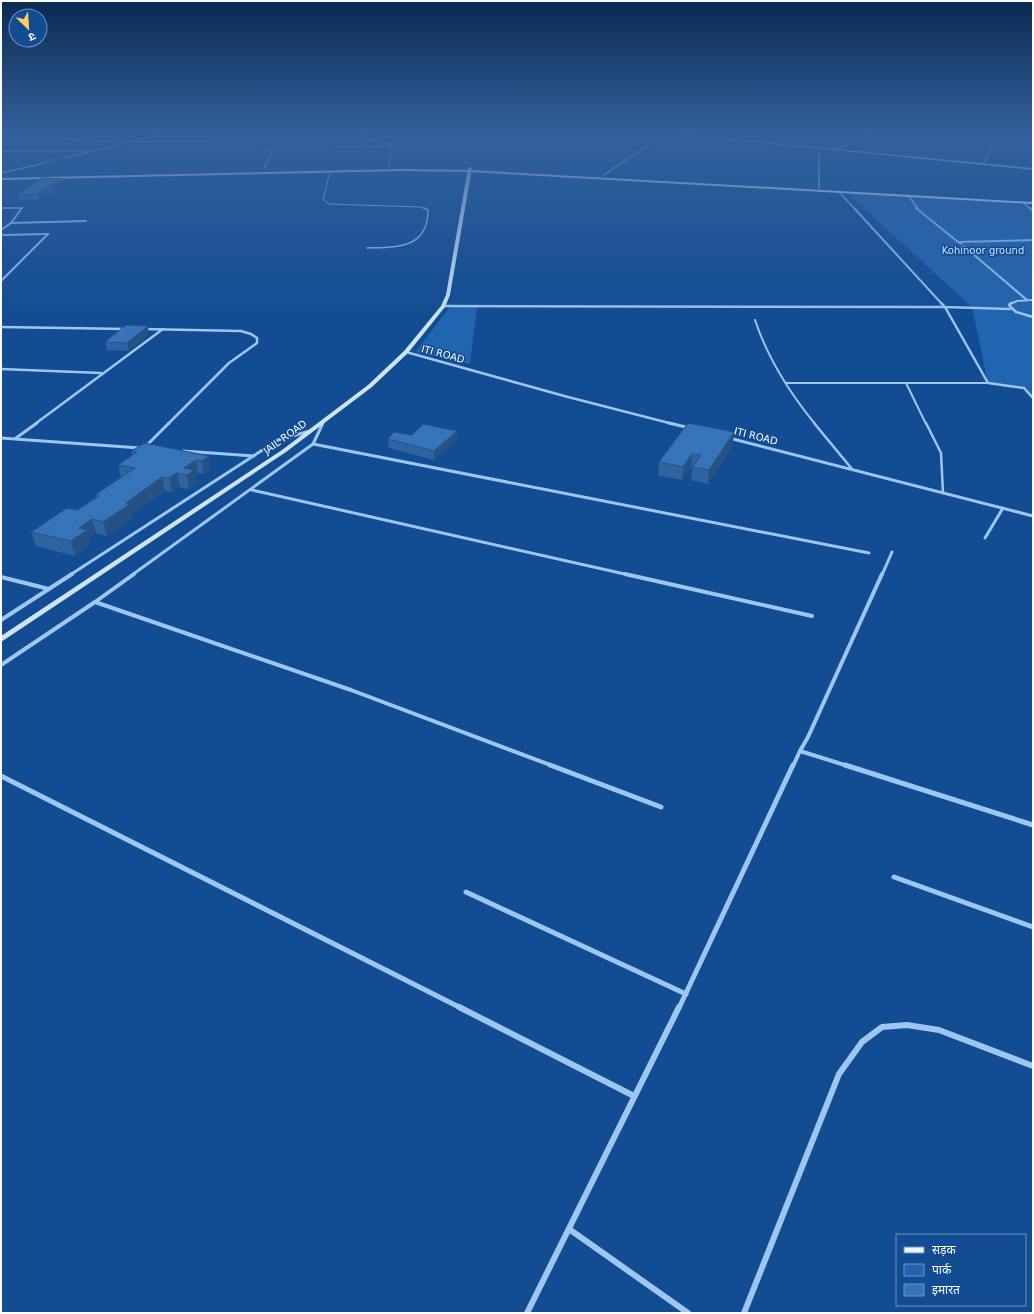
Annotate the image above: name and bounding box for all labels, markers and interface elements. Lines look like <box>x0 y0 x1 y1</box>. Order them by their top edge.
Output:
north arrow <box>8 8 48 48</box>
text: उ <box>26 29 38 44</box>
park label: Kohinoor ground <box>942 245 1024 256</box>
street label: ITI ROAD <box>420 343 466 365</box>
street label: JAIL ROAD <box>261 418 309 457</box>
street label: ITI ROAD <box>733 425 779 447</box>
legend <box>896 1234 1026 1306</box>
text: सड़क <box>932 1243 957 1257</box>
text: पार्क <box>932 1263 952 1277</box>
text: इमारत <box>932 1283 961 1297</box>

